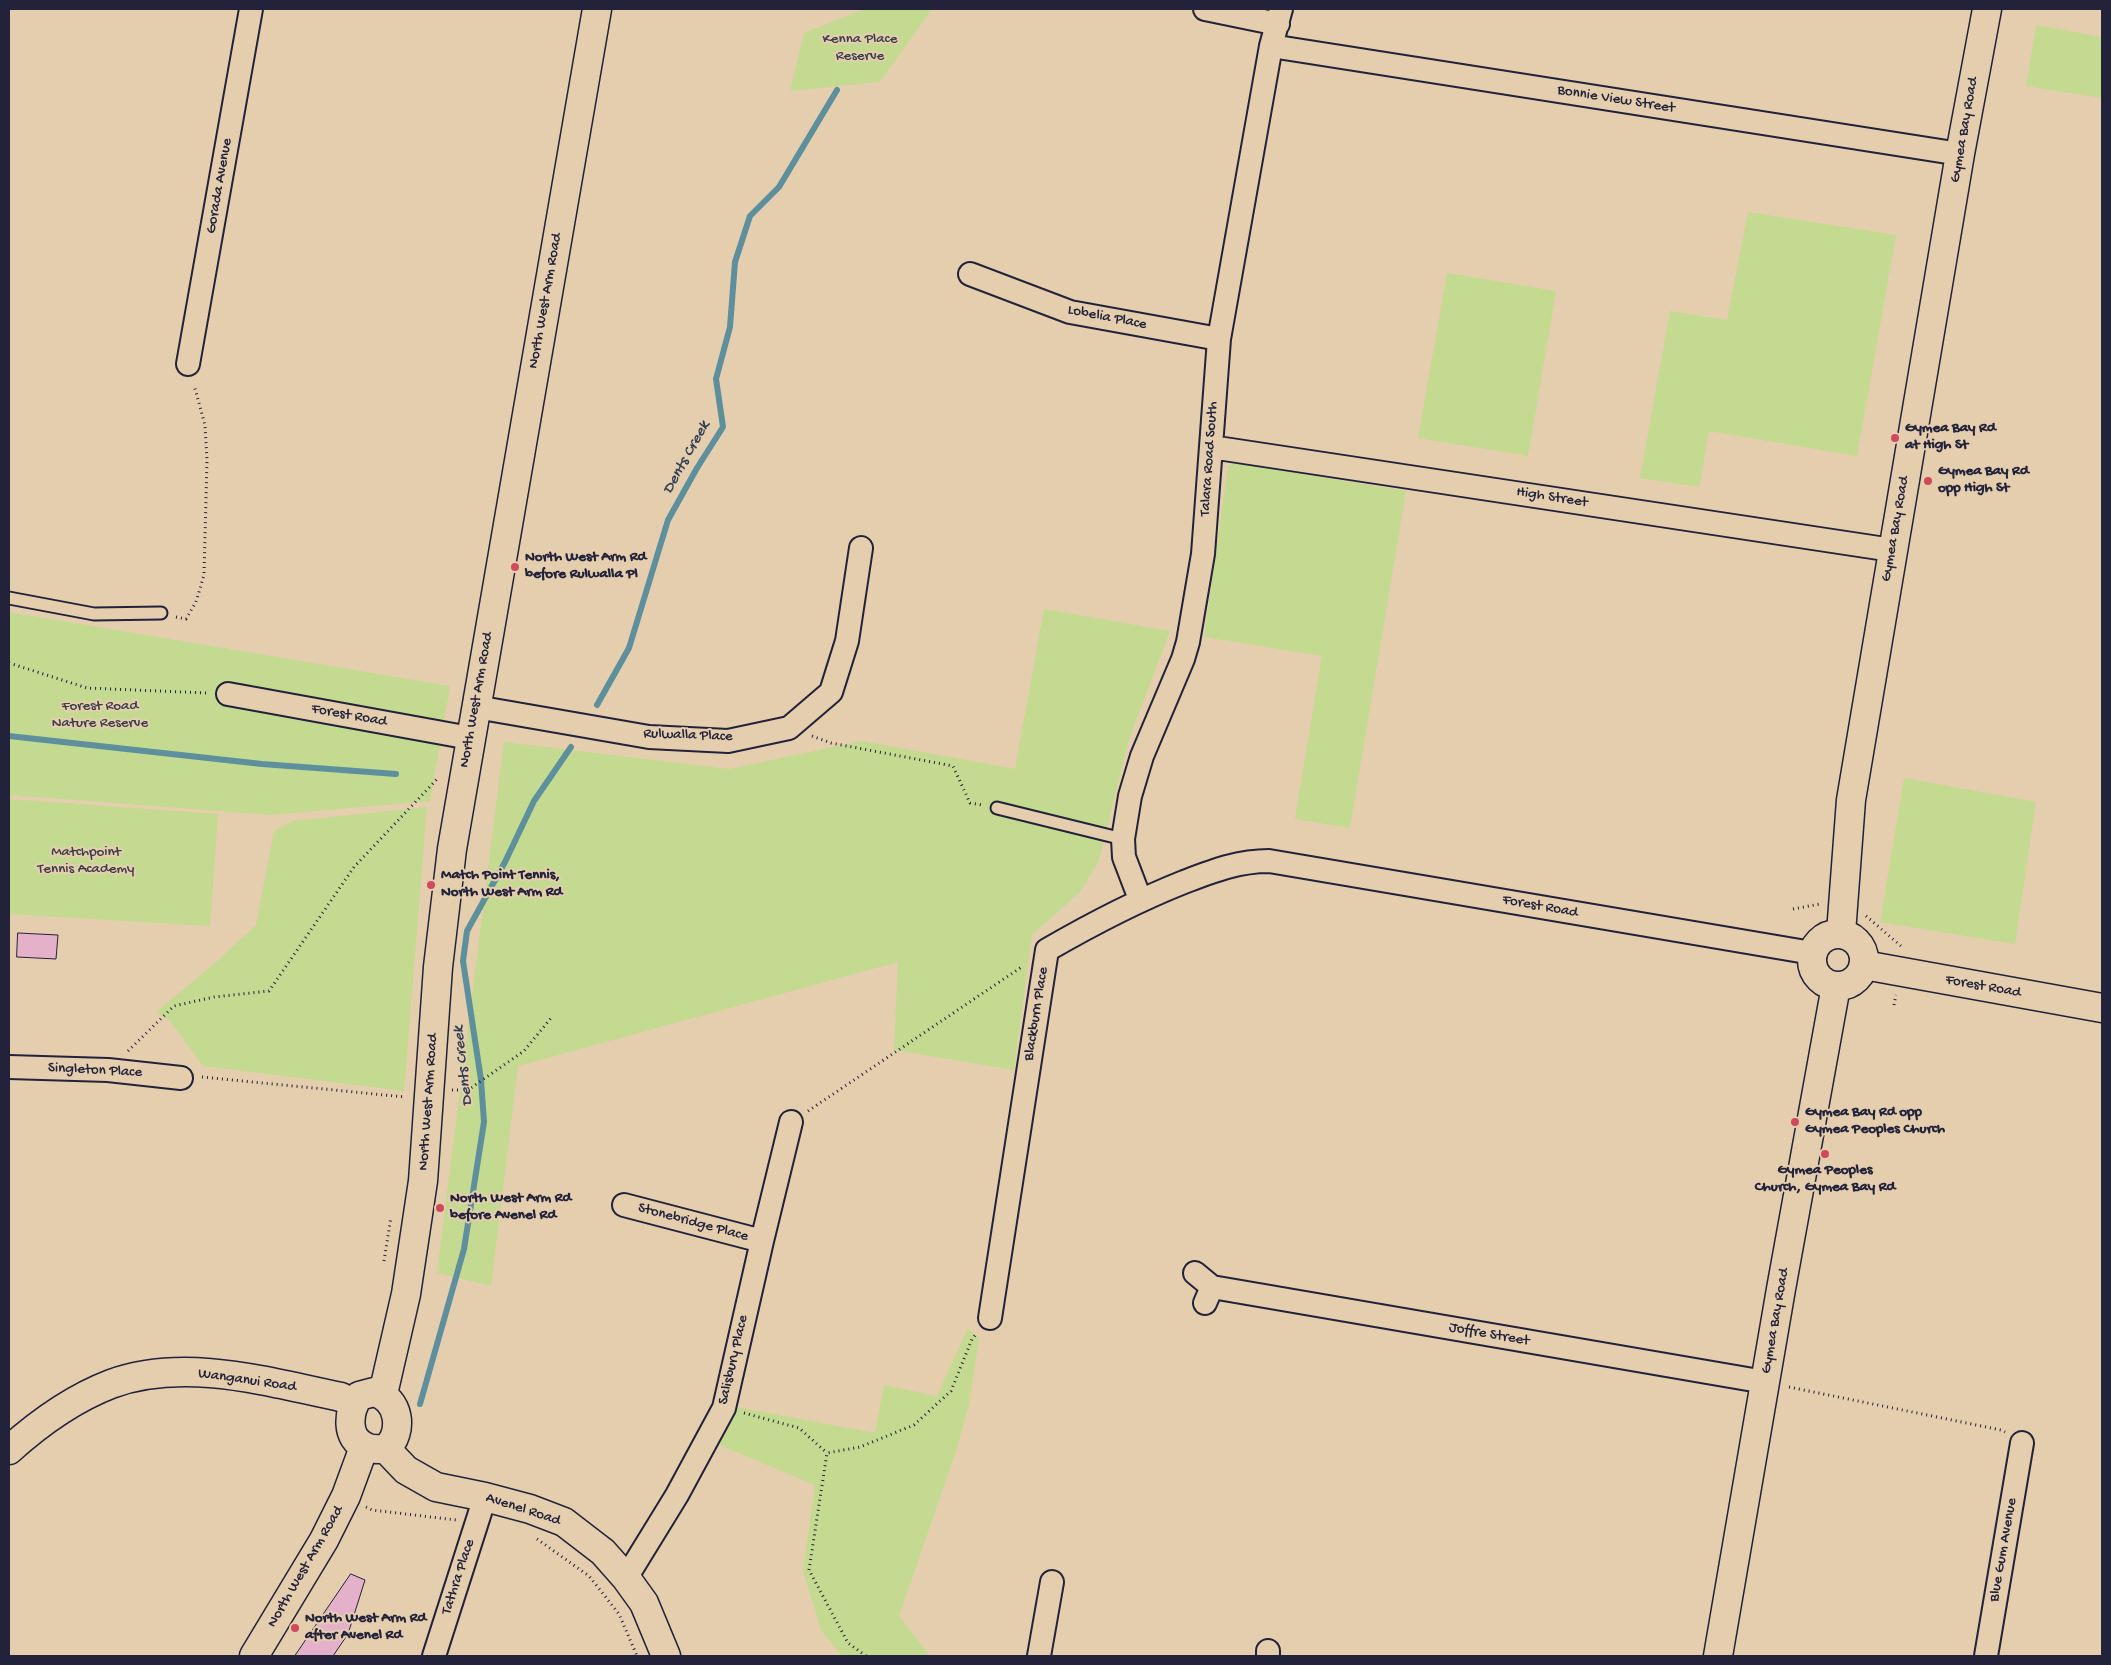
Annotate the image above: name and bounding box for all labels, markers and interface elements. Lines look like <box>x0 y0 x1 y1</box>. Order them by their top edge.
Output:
park label: Kenna Place Reserve <box>823 31 897 66</box>
street label: Gymea Bay Road <box>1947 76 1983 184</box>
street label: Bonnie View Street <box>1556 82 1676 118</box>
street label: Gorada Avenue <box>203 137 237 235</box>
street label: North West Arm Road <box>525 232 567 370</box>
street label: Lobelia Place <box>1066 302 1148 334</box>
street label: Talara Road South <box>1197 401 1223 517</box>
water label: Dents Creek <box>659 418 715 498</box>
place label: Gymea Bay Rd at High St <box>1905 420 1996 455</box>
marker: Gymea Bay Rd at High St <box>1889 432 1901 444</box>
place label: Gymea Bay Rd opp High St <box>1938 463 2029 498</box>
street label: Gymea Bay Road <box>1878 475 1914 583</box>
marker: Gymea Bay Rd opp High St <box>1922 475 1934 487</box>
street label: High Street <box>1515 483 1589 513</box>
place label: North West Arm Rd before Rulwalla Pl <box>525 549 646 584</box>
marker: North West Arm Rd before Rulwalla Pl <box>509 561 521 573</box>
street label: North West Arm Road <box>456 631 498 769</box>
park label: Forest Road Nature Reserve <box>52 698 148 733</box>
street label: Forest Road <box>310 700 388 732</box>
street label: Rulwalla Place <box>643 725 733 747</box>
park label: Matchpoint Tennis Academy <box>38 844 134 879</box>
place label: Match Point Tennis, North West Arm Rd <box>441 867 562 902</box>
marker: Match Point Tennis, North West Arm Rd <box>425 879 437 891</box>
street label: Forest Road <box>1501 891 1579 923</box>
street label: Blackburn Place <box>1021 966 1053 1062</box>
street label: Forest Road <box>1944 971 2022 1003</box>
water label: Dents Creek <box>450 1025 478 1107</box>
street label: North West Arm Road <box>415 1033 443 1171</box>
street label: Singleton Place <box>47 1060 143 1082</box>
place label: Gymea Bay Rd opp Gymea Peoples Church <box>1805 1104 1945 1139</box>
marker: Gymea Bay Rd opp Gymea Peoples Church <box>1789 1116 1801 1128</box>
marker: Gymea Peoples Church, Gymea Bay Rd <box>1819 1148 1831 1160</box>
place label: Gymea Peoples Church, Gymea Bay Rd <box>1755 1162 1895 1197</box>
place label: North West Arm Rd before Avenel Rd <box>450 1190 571 1225</box>
street label: Stonebridge Place <box>636 1200 750 1246</box>
marker: North West Arm Rd before Avenel Rd <box>434 1202 446 1214</box>
street label: Gymea Bay Road <box>1758 1267 1794 1375</box>
street label: Salisbury Place <box>715 1313 753 1407</box>
street label: Joffre Street <box>1447 1319 1531 1351</box>
street label: Wanganui Road <box>197 1365 297 1397</box>
street label: Avenel Road <box>483 1489 563 1531</box>
street label: Blue Gum Avenue <box>1986 1497 2022 1603</box>
street label: North West Arm Road <box>264 1503 348 1631</box>
street label: Tathra Place <box>438 1537 480 1617</box>
place label: North West Arm Rd after Avenel Rd <box>305 1610 426 1645</box>
marker: North West Arm Rd after Avenel Rd <box>289 1622 301 1634</box>

